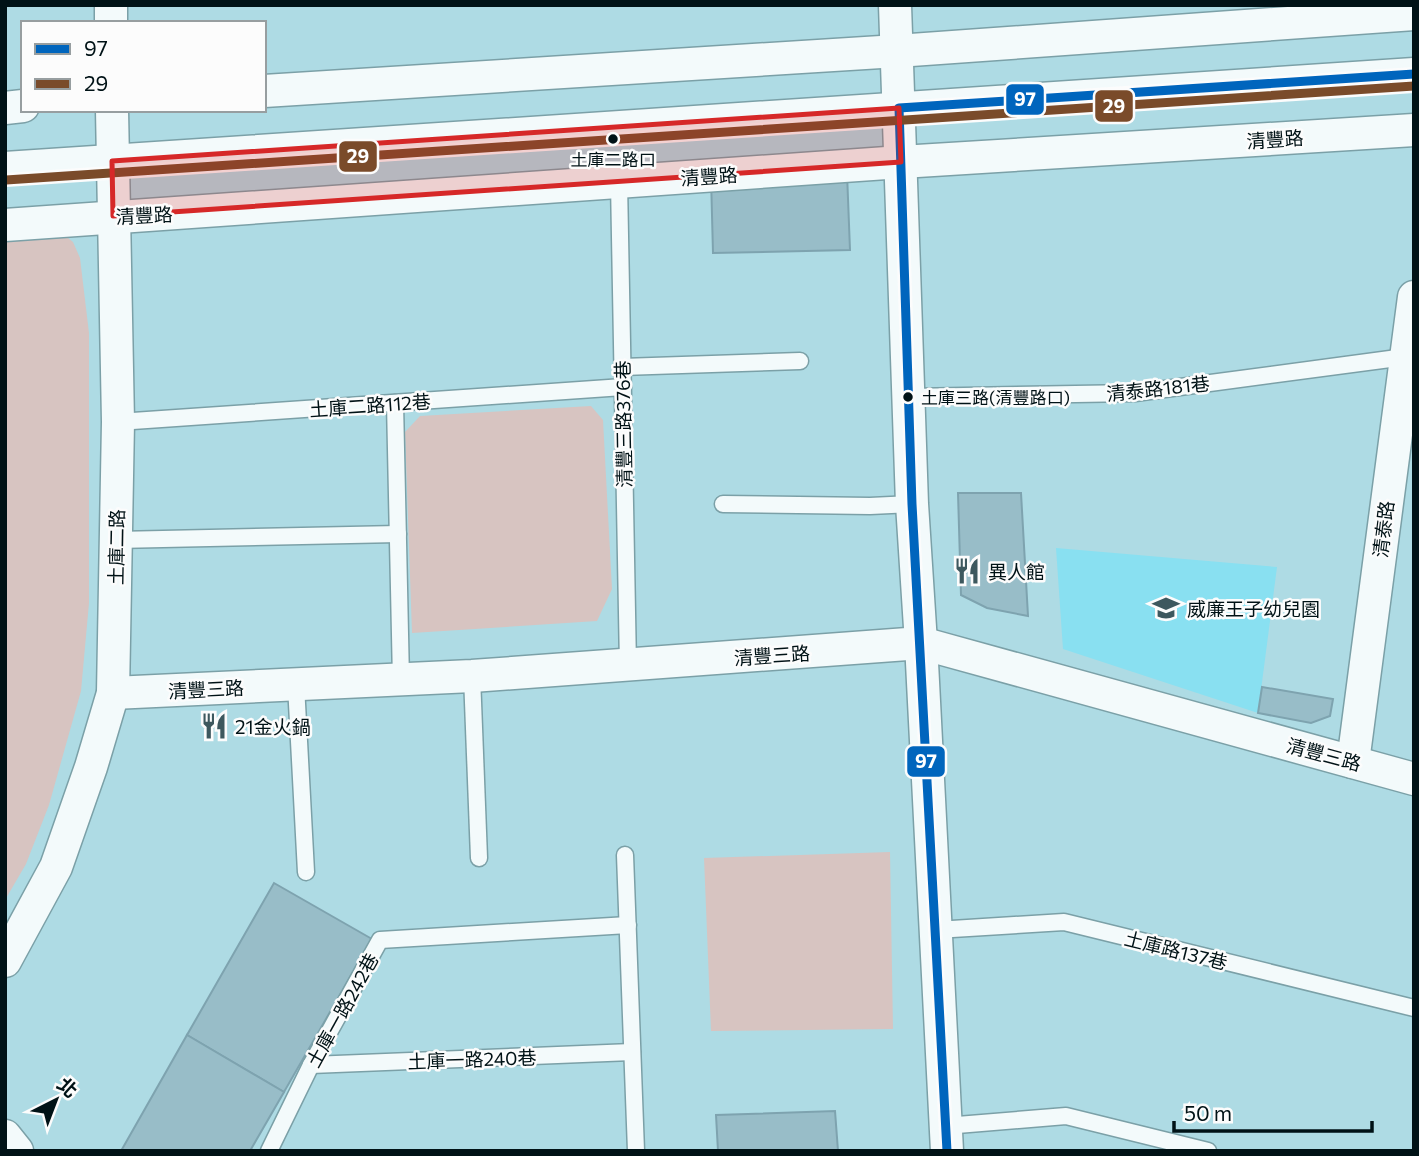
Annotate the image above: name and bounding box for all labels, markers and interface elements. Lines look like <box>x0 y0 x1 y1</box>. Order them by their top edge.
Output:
legend <box>21 21 266 112</box>
text: 97 <box>84 35 108 60</box>
text: 29 <box>84 70 108 95</box>
line badge: 97 <box>1005 83 1045 116</box>
text: 97 <box>1014 87 1036 110</box>
line badge: 29 <box>1094 89 1134 123</box>
text: 29 <box>1103 94 1125 117</box>
street label: 清豐路 <box>1246 126 1304 152</box>
marker: 土庫二路口 <box>606 132 620 146</box>
line badge: 29 <box>338 140 378 173</box>
text: 29 <box>347 144 369 167</box>
place label: 土庫二路口 <box>571 149 656 170</box>
street label: 清豐路 <box>680 163 738 189</box>
street label: 清豐路 <box>115 202 173 228</box>
street label: 清豐三路376巷 <box>610 360 636 488</box>
street label: 清泰路181巷 <box>1105 371 1211 405</box>
place label: 土庫三路(清豐路口) <box>921 387 1070 408</box>
street label: 土庫二路112巷 <box>308 389 432 421</box>
marker: 土庫三路(清豐路口) <box>901 390 915 404</box>
street label: 清泰路 <box>1368 499 1398 559</box>
street label: 土庫二路 <box>104 509 128 585</box>
restaurant icon: 異人館 <box>952 556 982 586</box>
place label: 異人館 <box>988 560 1045 583</box>
school or university icon: 威廉王子幼兒園 <box>1151 593 1181 623</box>
place label: 威廉王子幼兒園 <box>1187 597 1320 620</box>
street label: 清豐三路 <box>733 641 811 669</box>
street label: 清豐三路 <box>167 676 245 702</box>
restaurant icon: 21金火鍋 <box>199 711 229 741</box>
place label: 21金火鍋 <box>235 715 311 738</box>
street label: 清豐三路 <box>1284 733 1364 775</box>
line badge: 97 <box>906 745 946 778</box>
text: 97 <box>915 749 937 772</box>
street label: 土庫路137巷 <box>1122 926 1230 974</box>
street label: 土庫一路242巷 <box>301 949 383 1071</box>
street label: 土庫一路240巷 <box>407 1045 537 1073</box>
north arrow <box>21 1065 91 1135</box>
text: 北 <box>53 1072 82 1102</box>
scale bar <box>1174 1090 1372 1134</box>
text: 50 m <box>1184 1100 1232 1125</box>

